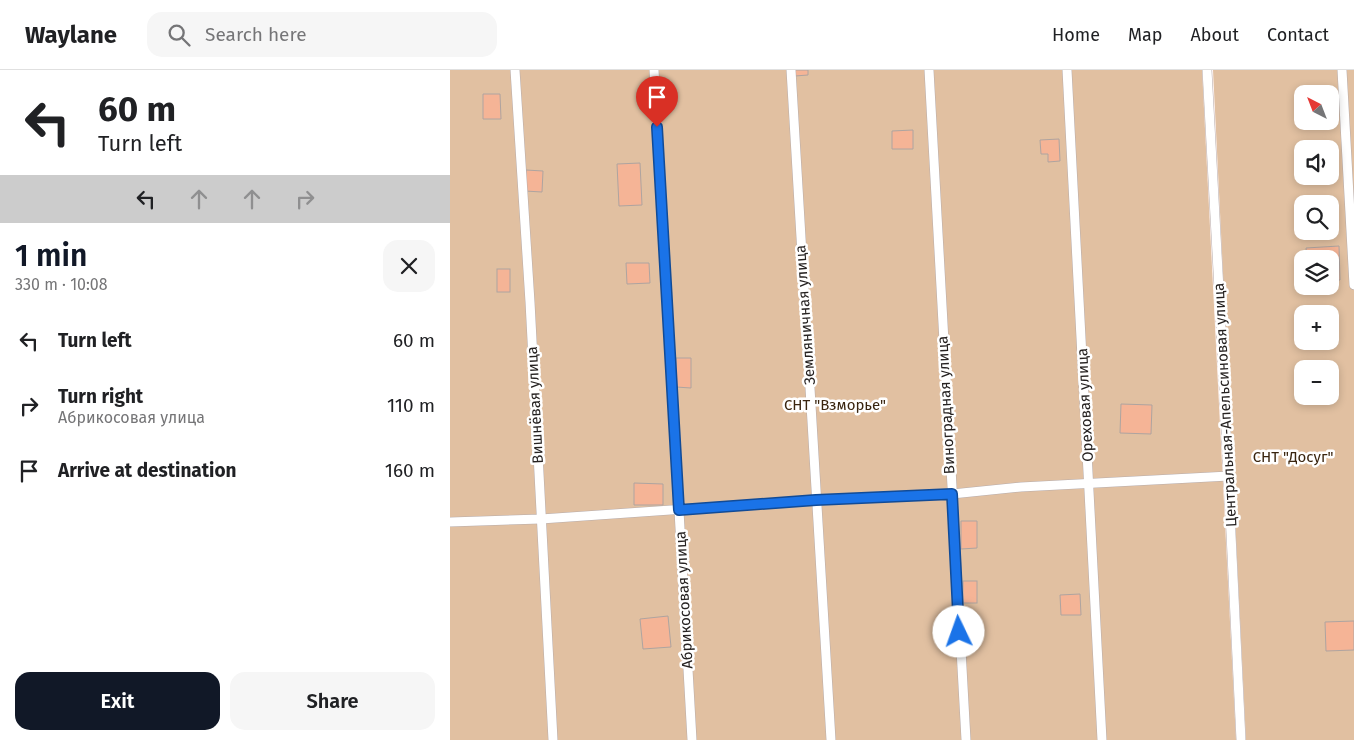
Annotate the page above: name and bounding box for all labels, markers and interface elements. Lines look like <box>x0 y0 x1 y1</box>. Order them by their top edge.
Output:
search box <box>147 12 497 57</box>
text: Waylane <box>25 21 117 49</box>
icon: search <box>165 21 193 49</box>
text: Search here <box>205 23 307 46</box>
text: Home <box>1052 24 1100 46</box>
text: Map <box>1128 24 1162 46</box>
text: About <box>1190 24 1239 46</box>
text: Contact <box>1267 24 1329 46</box>
pin <box>636 76 678 127</box>
icon: arrive <box>643 83 671 111</box>
north arrow <box>1294 85 1339 130</box>
map controls <box>1294 85 1339 405</box>
text: 60 m <box>98 88 176 130</box>
icon: left <box>15 90 80 155</box>
text: Turn left <box>98 130 182 157</box>
button: sound <box>1294 140 1339 185</box>
icon: left <box>132 185 160 213</box>
icon: ahead <box>185 185 213 213</box>
icon: ahead <box>238 185 266 213</box>
icon: right <box>291 185 319 213</box>
button: search <box>1294 195 1339 240</box>
text: 1 min <box>15 238 87 274</box>
button: close <box>383 240 435 292</box>
street label: Земляничная улица <box>791 244 819 386</box>
button: layers <box>1294 250 1339 295</box>
text: 330 m · 10:08 <box>15 275 108 294</box>
street label: Центральная-Апельсиновая улица <box>1210 282 1240 528</box>
button: + <box>1294 305 1339 350</box>
icon: left <box>15 327 43 355</box>
text: Turn left <box>58 329 132 352</box>
text: 60 m <box>393 329 435 352</box>
street label: Виноградная улица <box>933 335 959 475</box>
street label: Вишнёвая улица <box>523 346 547 464</box>
street label: Ореховая улица <box>1073 348 1097 462</box>
button: − <box>1294 360 1339 405</box>
text: Turn right <box>58 385 143 408</box>
icon: right <box>15 392 43 420</box>
text: 110 m <box>387 394 435 417</box>
park label: СНТ "Взморье" <box>784 396 886 414</box>
text: Абрикосовая улица <box>58 408 205 427</box>
park label: СНТ "Досуг" <box>1253 448 1333 466</box>
icon: arrive <box>15 457 43 485</box>
text: Arrive at destination <box>58 459 237 482</box>
text: 160 m <box>385 459 435 482</box>
street label: Абрикосовая улица <box>671 531 697 669</box>
position arrow <box>932 605 984 657</box>
button: Exit <box>15 672 220 730</box>
button: Share <box>230 672 435 730</box>

